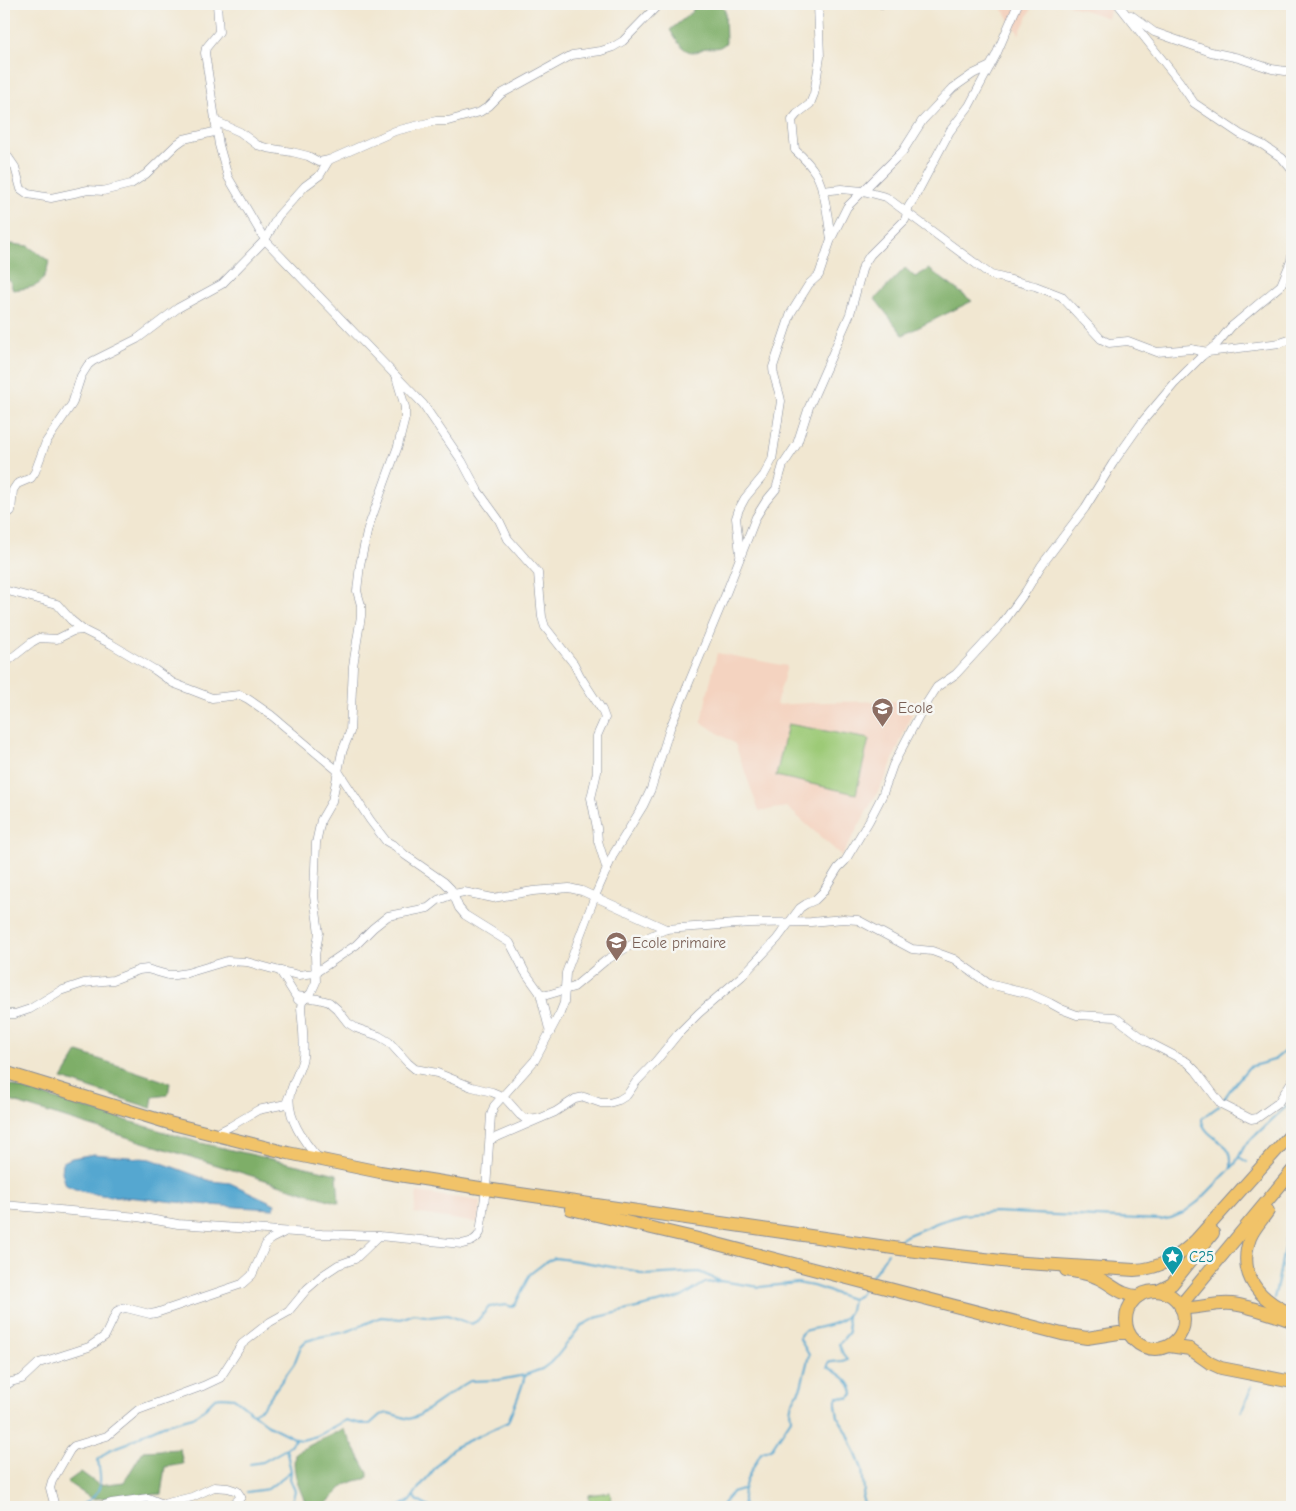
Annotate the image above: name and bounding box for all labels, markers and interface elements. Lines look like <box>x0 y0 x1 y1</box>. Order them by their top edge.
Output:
school or university icon: Ecole <box>870 696 894 727</box>
place label: Ecole <box>898 699 933 717</box>
school or university icon: Ecole primaire <box>604 931 628 962</box>
place label: Ecole primaire <box>632 934 727 952</box>
place icon: C25 <box>1161 1245 1185 1276</box>
place label: C25 <box>1189 1248 1214 1266</box>

